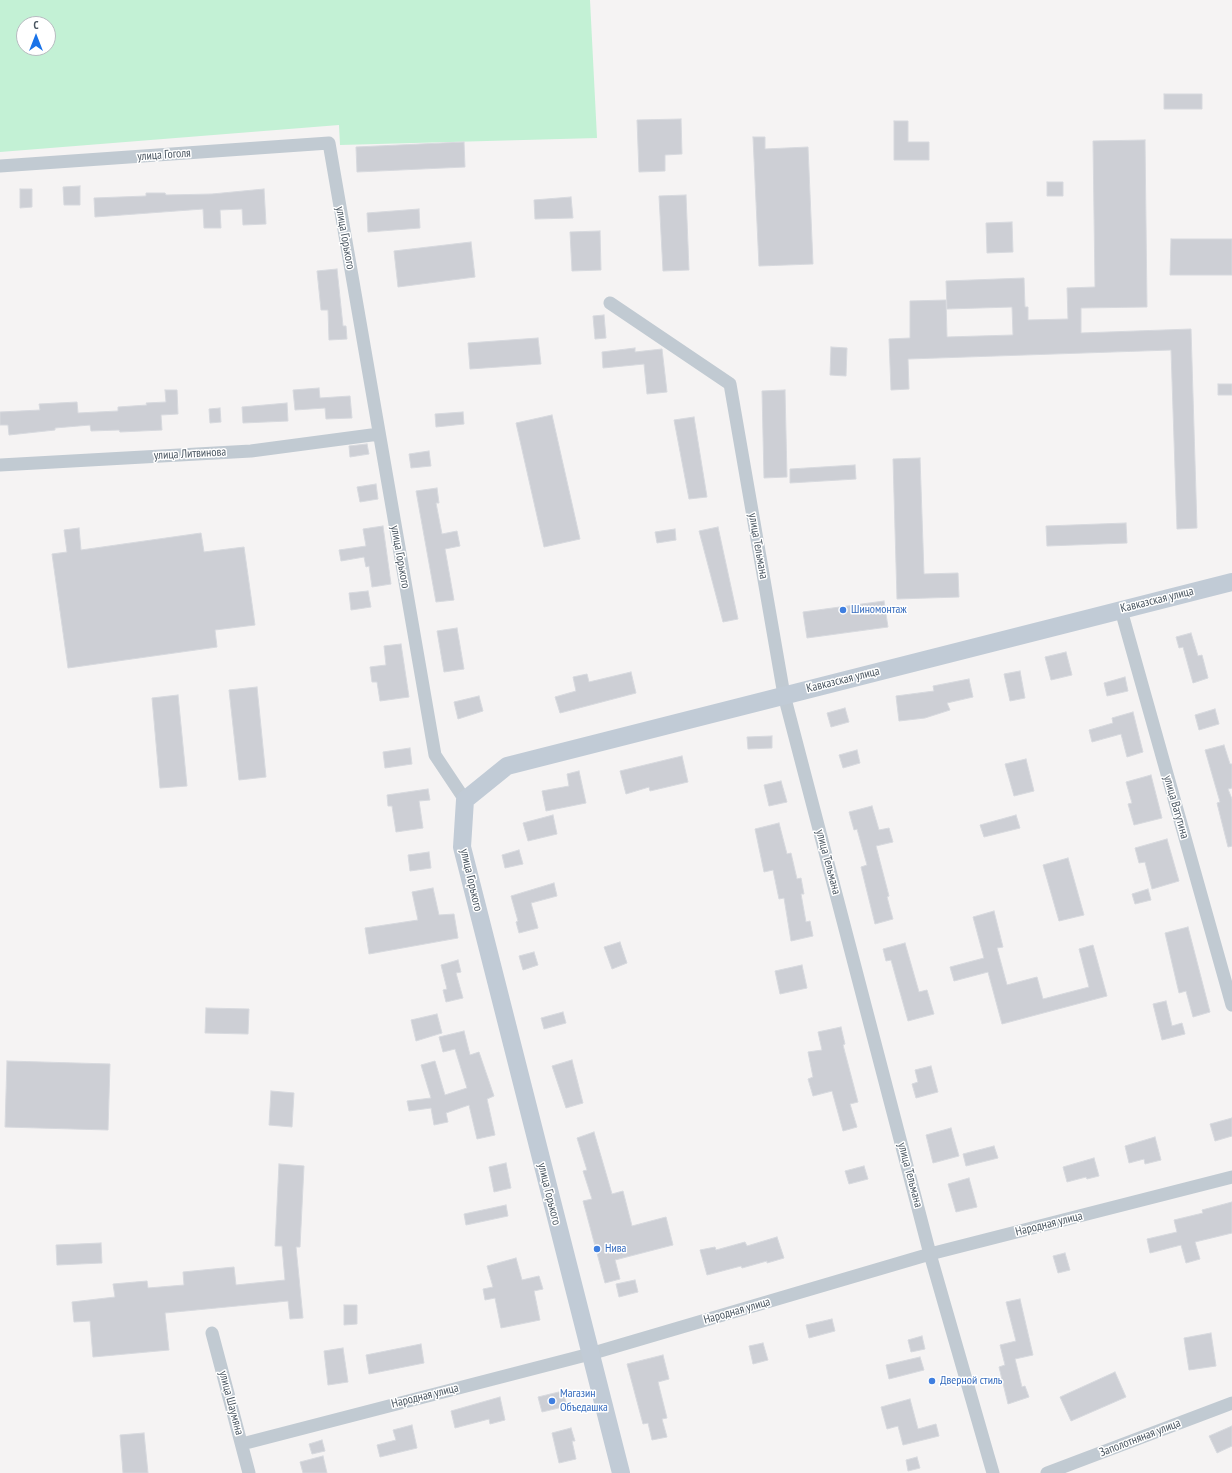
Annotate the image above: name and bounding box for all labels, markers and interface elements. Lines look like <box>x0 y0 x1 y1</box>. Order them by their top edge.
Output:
north arrow <box>16 16 56 56</box>
text: С <box>33 18 39 32</box>
street label: улица Гоголя <box>137 146 191 164</box>
street label: улица Горького <box>332 205 358 271</box>
street label: улица Литвинова <box>153 445 227 463</box>
street label: улица Тельмана <box>745 512 771 580</box>
street label: улица Горького <box>387 524 413 590</box>
street label: Кавказская улица <box>1119 584 1195 616</box>
place label: Шиномонтаж <box>851 603 907 617</box>
marker: Шиномонтаж <box>838 605 848 615</box>
street label: Кавказская улица <box>805 664 881 696</box>
street label: улица Ватутина <box>1160 774 1192 840</box>
street label: улица Тельмана <box>812 828 844 896</box>
street label: улица Горького <box>457 847 485 913</box>
street label: улица Тельмана <box>894 1141 926 1209</box>
street label: улица Горького <box>534 1161 564 1227</box>
street label: Народная улица <box>1014 1209 1084 1239</box>
place label: Нива <box>605 1242 626 1256</box>
marker: Нива <box>592 1244 602 1254</box>
street label: Народная улица <box>702 1295 772 1327</box>
street label: улица Шаумяна <box>216 1369 246 1437</box>
place label: Дверной стиль <box>940 1374 1002 1388</box>
marker: Дверной стиль <box>927 1376 937 1386</box>
street label: Народная улица <box>390 1381 460 1411</box>
place label: Магазин Объедашка <box>560 1387 608 1415</box>
marker: Магазин Объедашка <box>547 1396 557 1406</box>
street label: Заполотняная улица <box>1097 1416 1183 1460</box>

